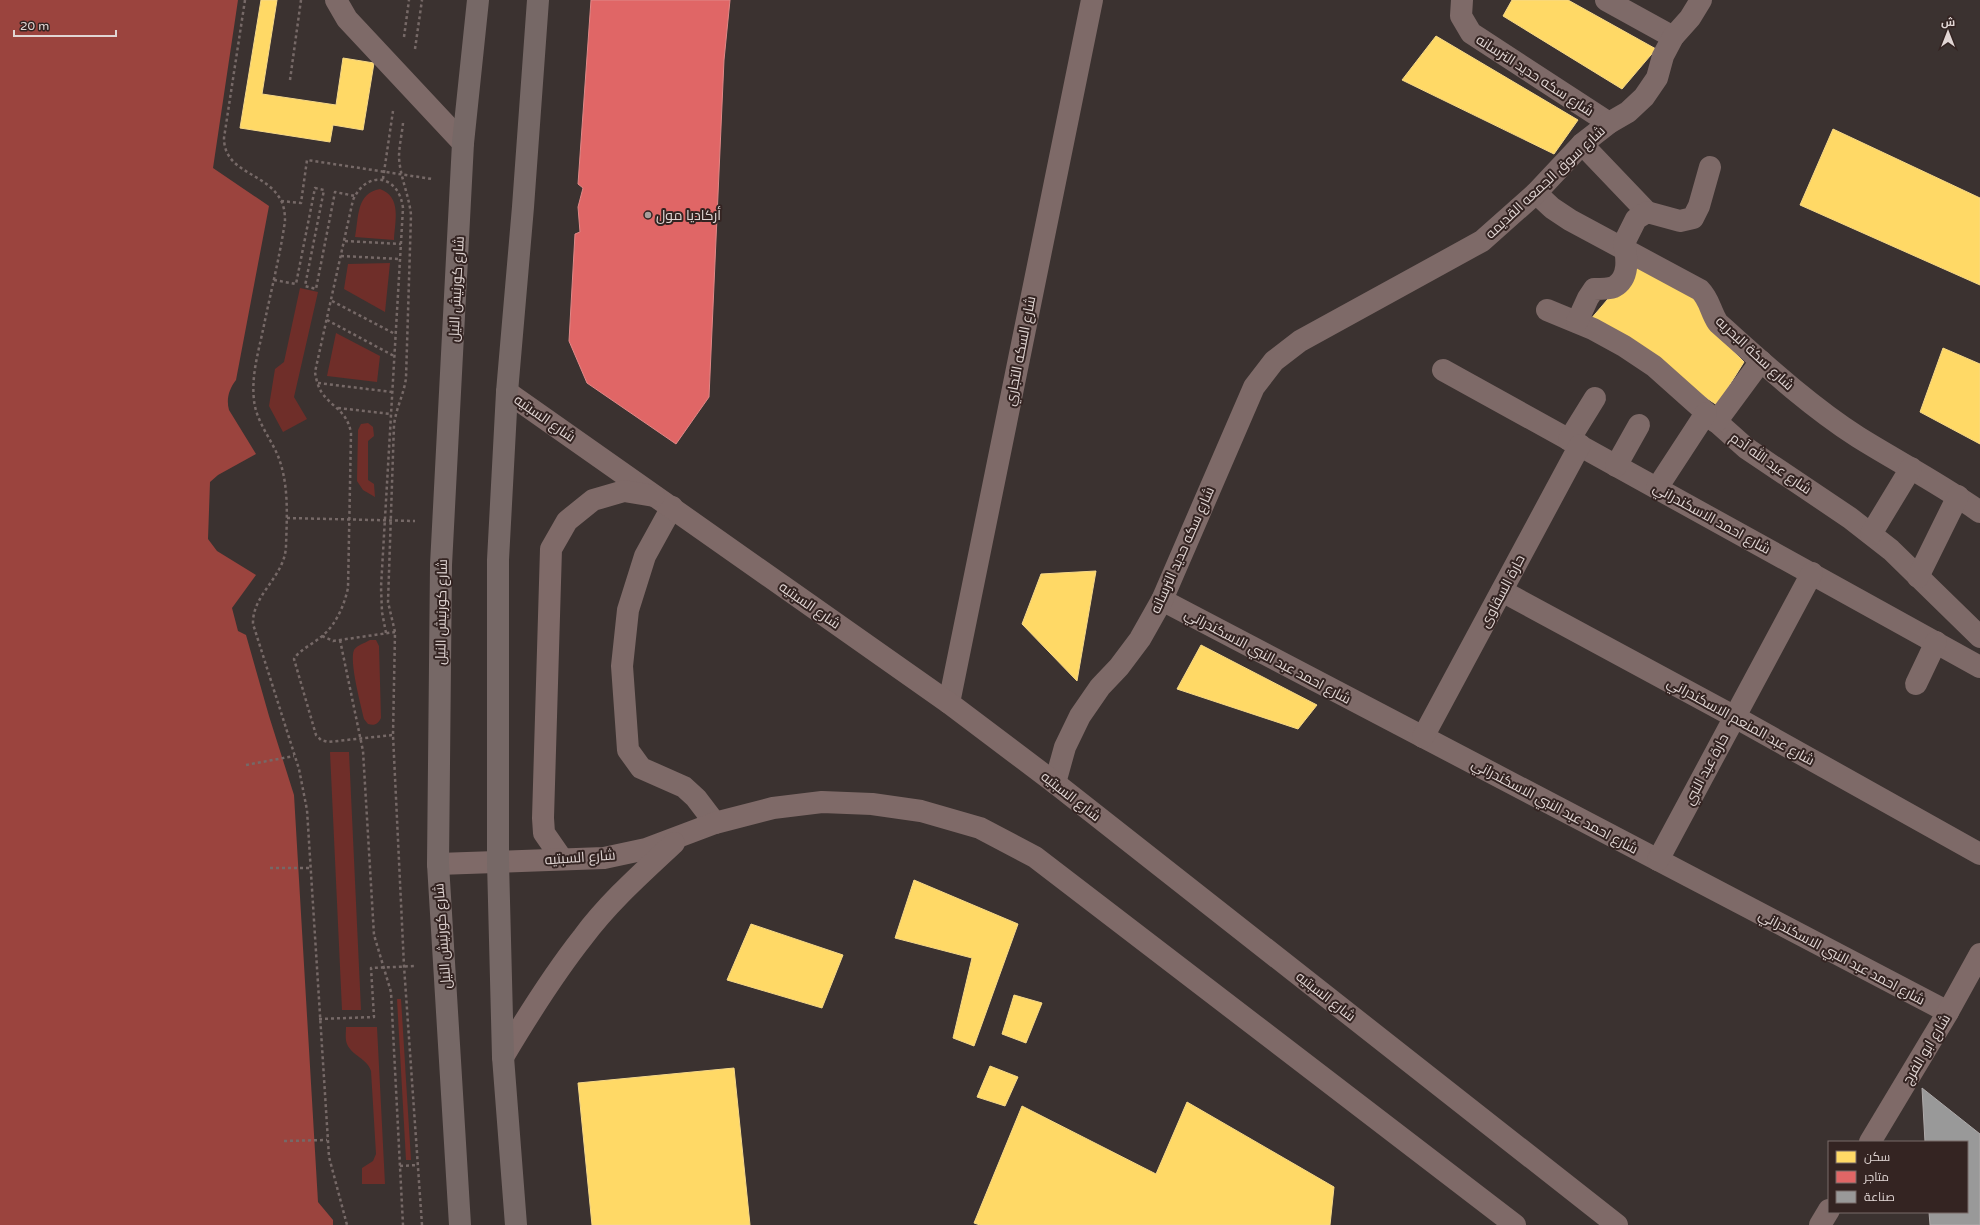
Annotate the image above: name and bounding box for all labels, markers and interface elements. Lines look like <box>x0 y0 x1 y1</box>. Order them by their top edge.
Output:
scale bar <box>14 12 116 38</box>
north arrow <box>1928 12 1968 52</box>
text: ش <box>1941 16 1955 29</box>
text: 20 m <box>20 19 49 33</box>
street label: شارع سكه حديد الترسانه <box>1473 31 1597 120</box>
street label: شارع سوق الجمعه القديمه <box>1482 122 1609 242</box>
place label: أركاديا مول <box>656 206 721 224</box>
marker: أركاديا مول <box>643 210 653 220</box>
street label: شارع كورنيش النيل <box>445 236 468 342</box>
street label: شارع السكه التجاري <box>1001 295 1042 408</box>
street label: شارع سكة البحريه <box>1712 313 1797 394</box>
street label: شارع السبتيه <box>511 391 579 446</box>
street label: شارع عبد الله آدم <box>1726 428 1815 499</box>
street label: شارع احمد الاسكندراني <box>1649 479 1773 560</box>
street label: شارع سكه حديد الترسانه <box>1147 484 1218 616</box>
street label: حارة السقاوى <box>1476 552 1529 631</box>
street label: شارع كورنيش النيل <box>432 559 451 665</box>
street label: شارع السبتيه <box>776 578 844 633</box>
street label: شارع احمد عبد النبي الاسكندراني <box>1180 605 1354 710</box>
street label: شارع عبد المنعم الاسكندراني <box>1663 674 1817 772</box>
street label: حارة عبد النبي <box>1681 731 1735 809</box>
street label: شارع احمد عبد النبي الاسكندراني <box>1467 755 1641 860</box>
street label: شارع السبتيه <box>1038 768 1104 825</box>
street label: شارع السبتيه <box>544 847 616 868</box>
street label: شارع كورنيش النيل <box>430 883 455 989</box>
street label: شارع احمد عبد النبي الاسكندراني <box>1754 906 1928 1011</box>
street label: شارع السبتيه <box>1293 968 1359 1025</box>
street label: شارع ابو الفرج <box>1899 1011 1954 1087</box>
legend <box>1828 1141 1968 1213</box>
text: سكن <box>1864 1150 1890 1164</box>
text: متاجر <box>1863 1170 1889 1184</box>
text: صناعة <box>1864 1190 1895 1204</box>

